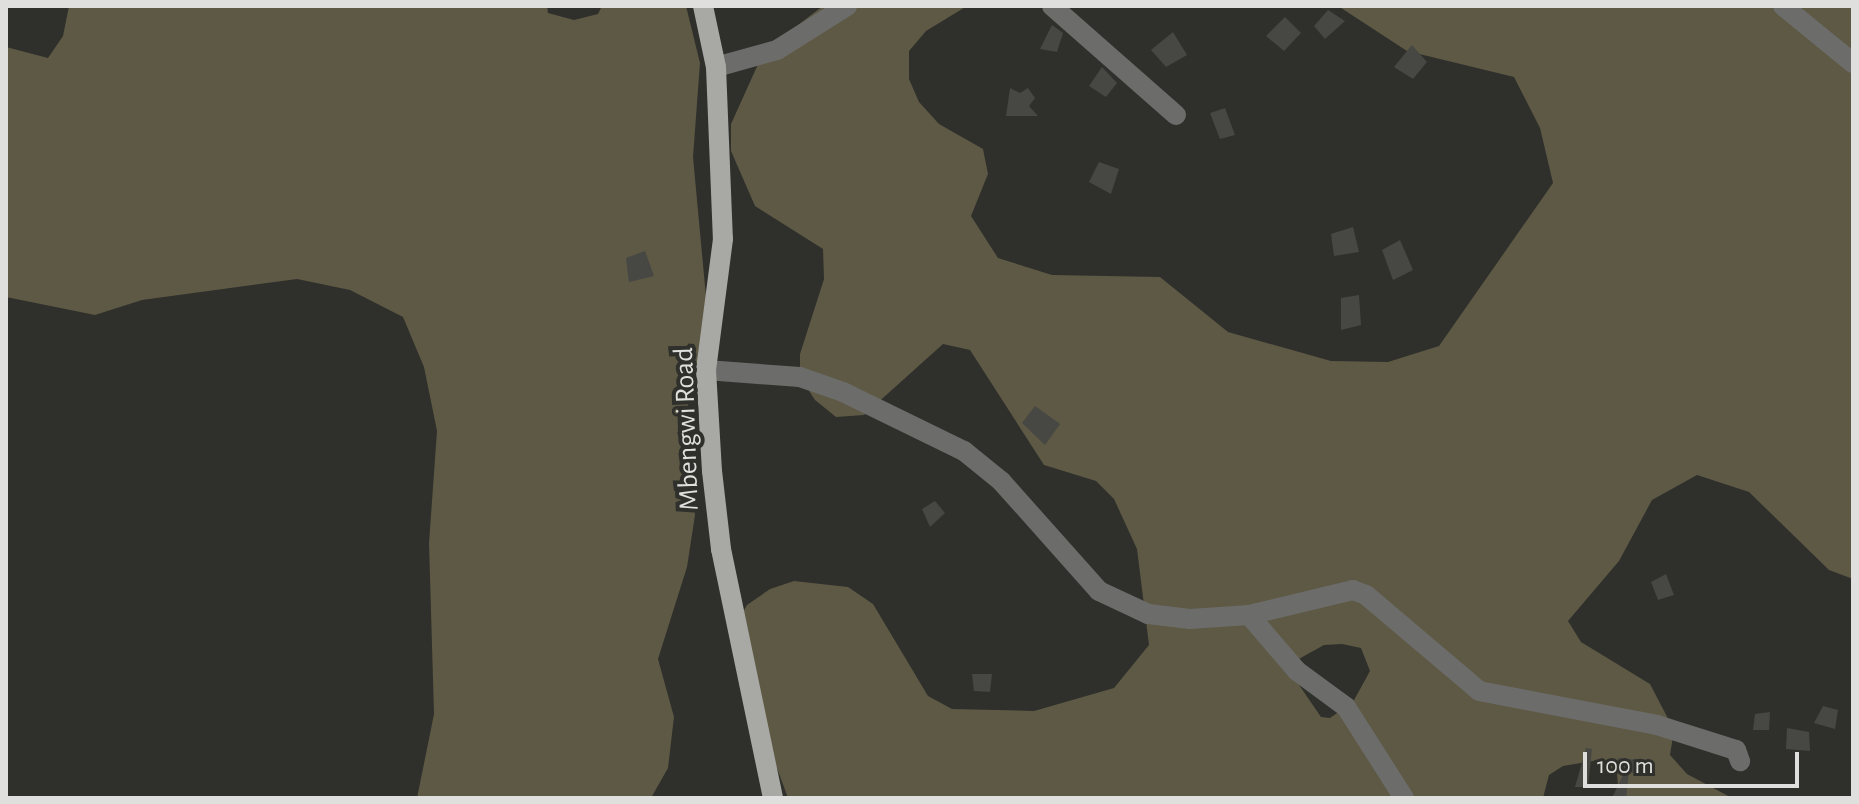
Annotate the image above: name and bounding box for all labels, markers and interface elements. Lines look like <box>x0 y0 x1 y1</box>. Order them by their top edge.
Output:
street label: Mbengwi Road <box>667 347 707 511</box>
scale bar <box>1587 736 1803 786</box>
text: 100 m <box>1597 754 1654 778</box>

